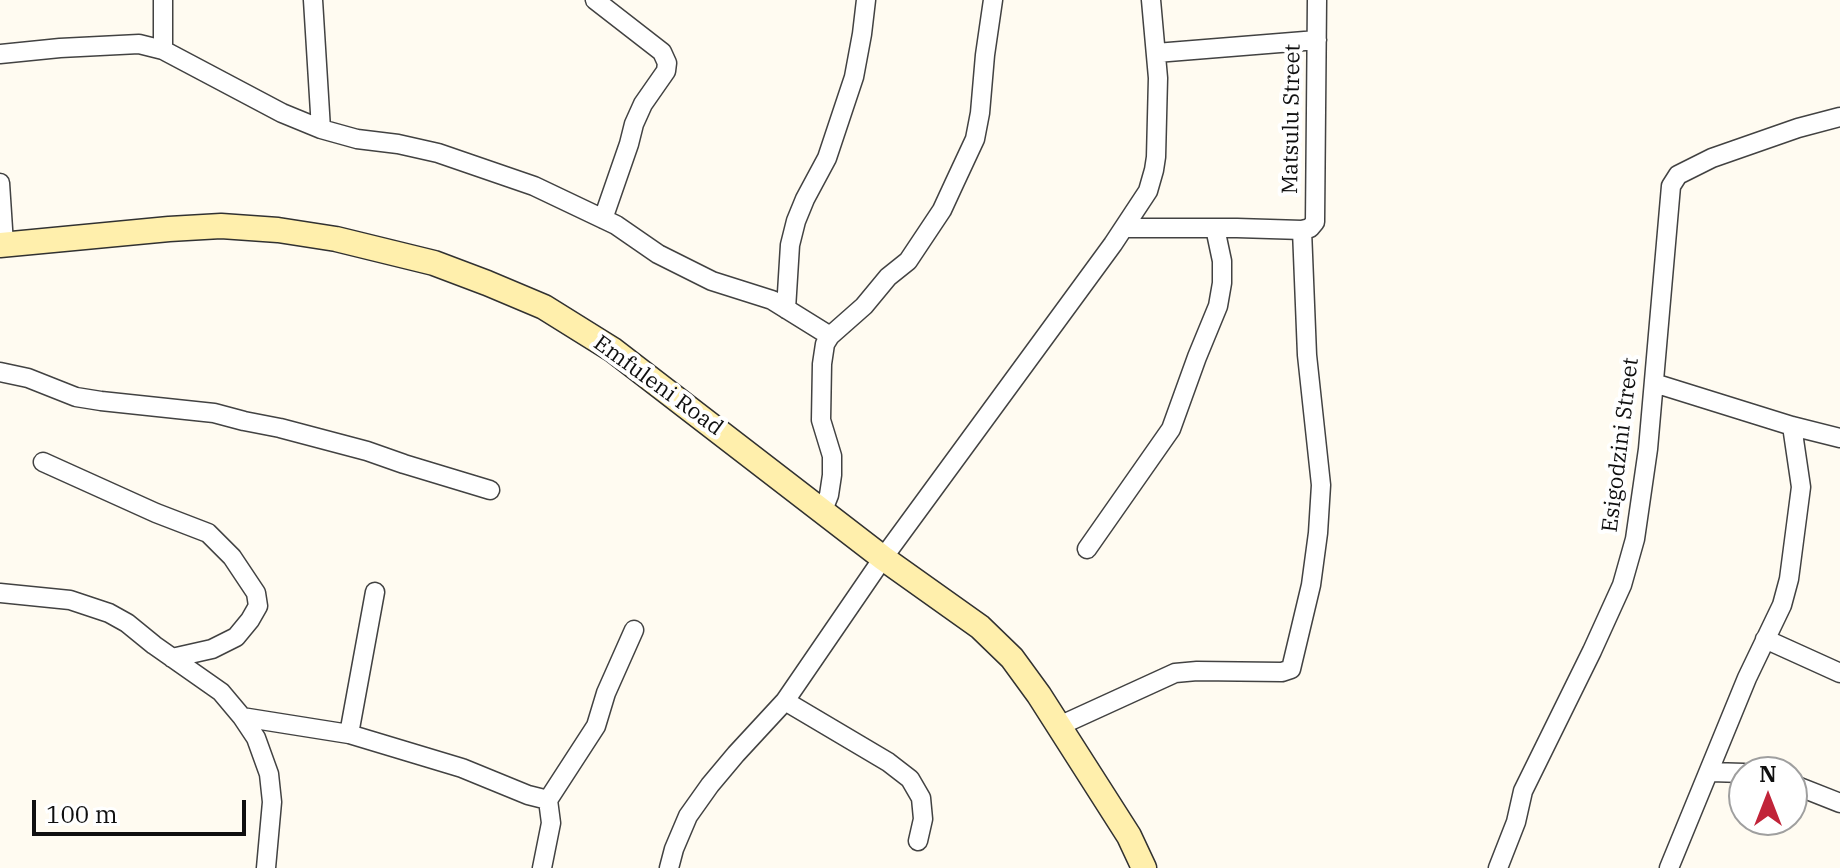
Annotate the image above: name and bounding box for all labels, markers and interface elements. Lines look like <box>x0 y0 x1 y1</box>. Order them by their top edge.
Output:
street label: Matsulu Street <box>1277 44 1307 194</box>
street label: Emfuleni Road <box>588 330 728 442</box>
street label: Esigodzini Street <box>1597 356 1645 534</box>
north arrow <box>1728 756 1808 836</box>
text: N <box>1759 759 1777 788</box>
scale bar <box>36 784 250 834</box>
text: 100 m <box>46 798 118 830</box>

